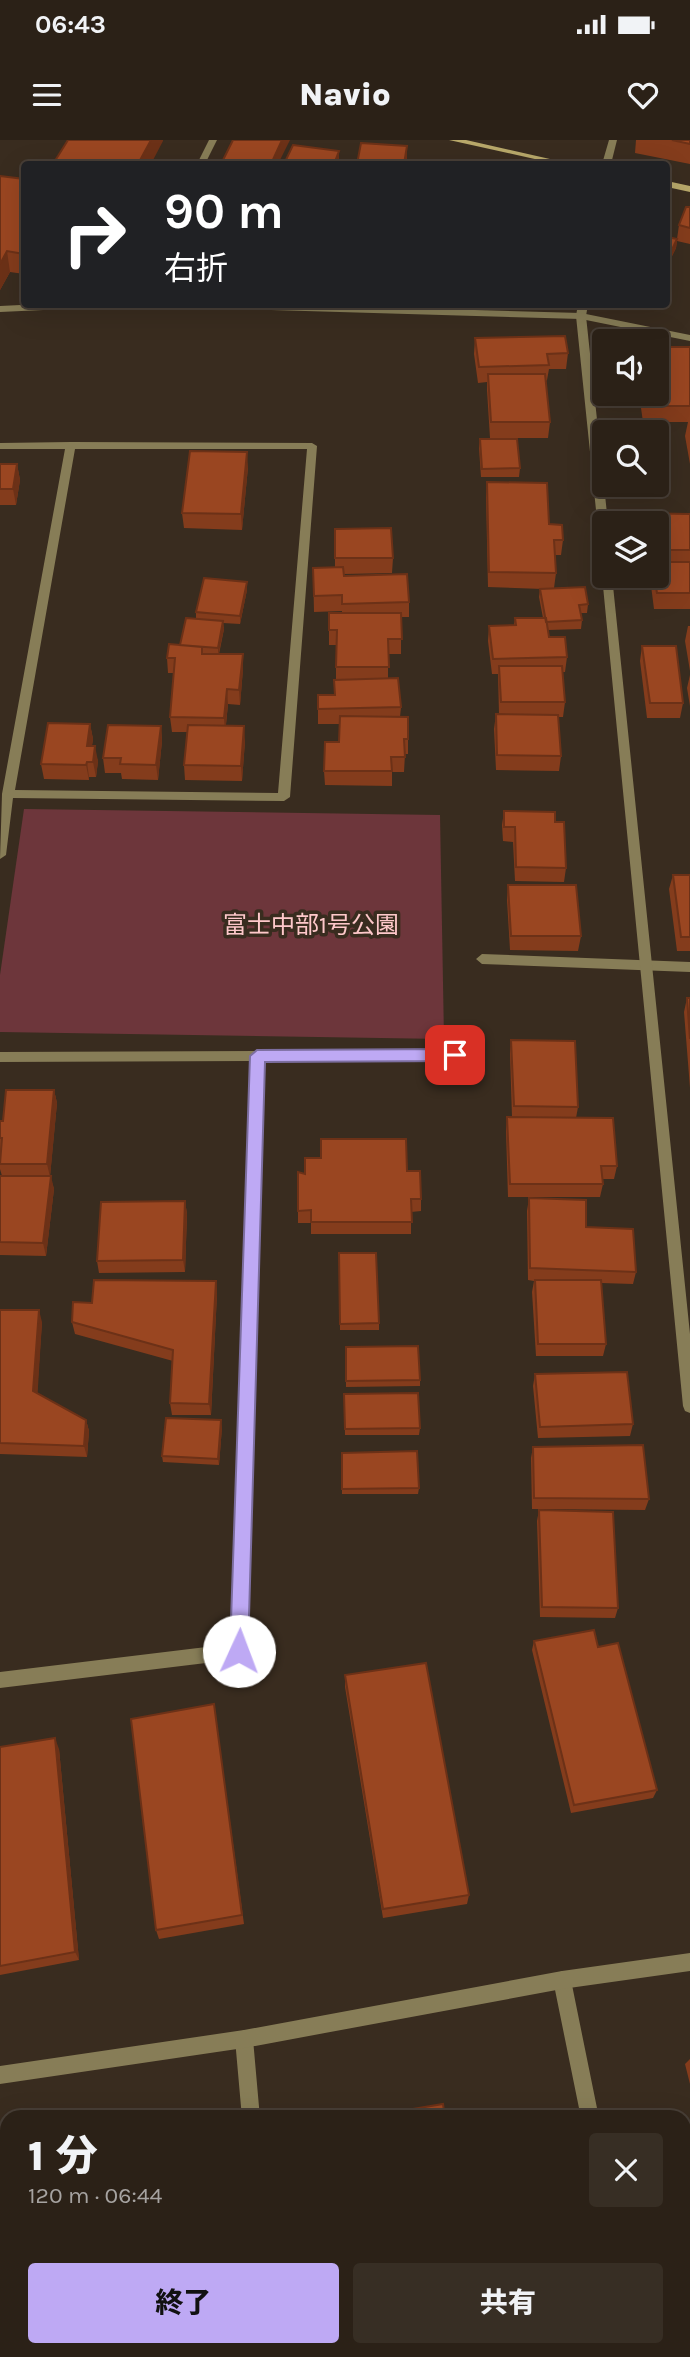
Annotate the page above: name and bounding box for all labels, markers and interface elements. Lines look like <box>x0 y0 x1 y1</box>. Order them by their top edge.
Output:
text: 06:43 <box>35 9 106 40</box>
icon: menu <box>28 76 66 114</box>
text: Navio <box>299 76 391 113</box>
icon: heart <box>624 76 662 114</box>
text: 90 m <box>164 183 284 240</box>
icon: right <box>49 189 140 280</box>
text: 右折 <box>164 250 228 287</box>
map controls <box>592 329 669 588</box>
button: sound <box>592 329 669 406</box>
button: search <box>592 420 669 497</box>
button: layers <box>592 511 669 588</box>
park label: 富士中部1号公園 <box>223 911 399 939</box>
pin <box>425 1025 485 1085</box>
icon: arrive <box>436 1036 474 1074</box>
position arrow <box>202 1614 276 1688</box>
text: 1 分 <box>28 2131 97 2181</box>
button: close <box>589 2133 663 2207</box>
text: 120 m · 06:44 <box>28 2182 162 2209</box>
button: 終了 <box>28 2263 339 2343</box>
button: 共有 <box>353 2263 663 2343</box>

